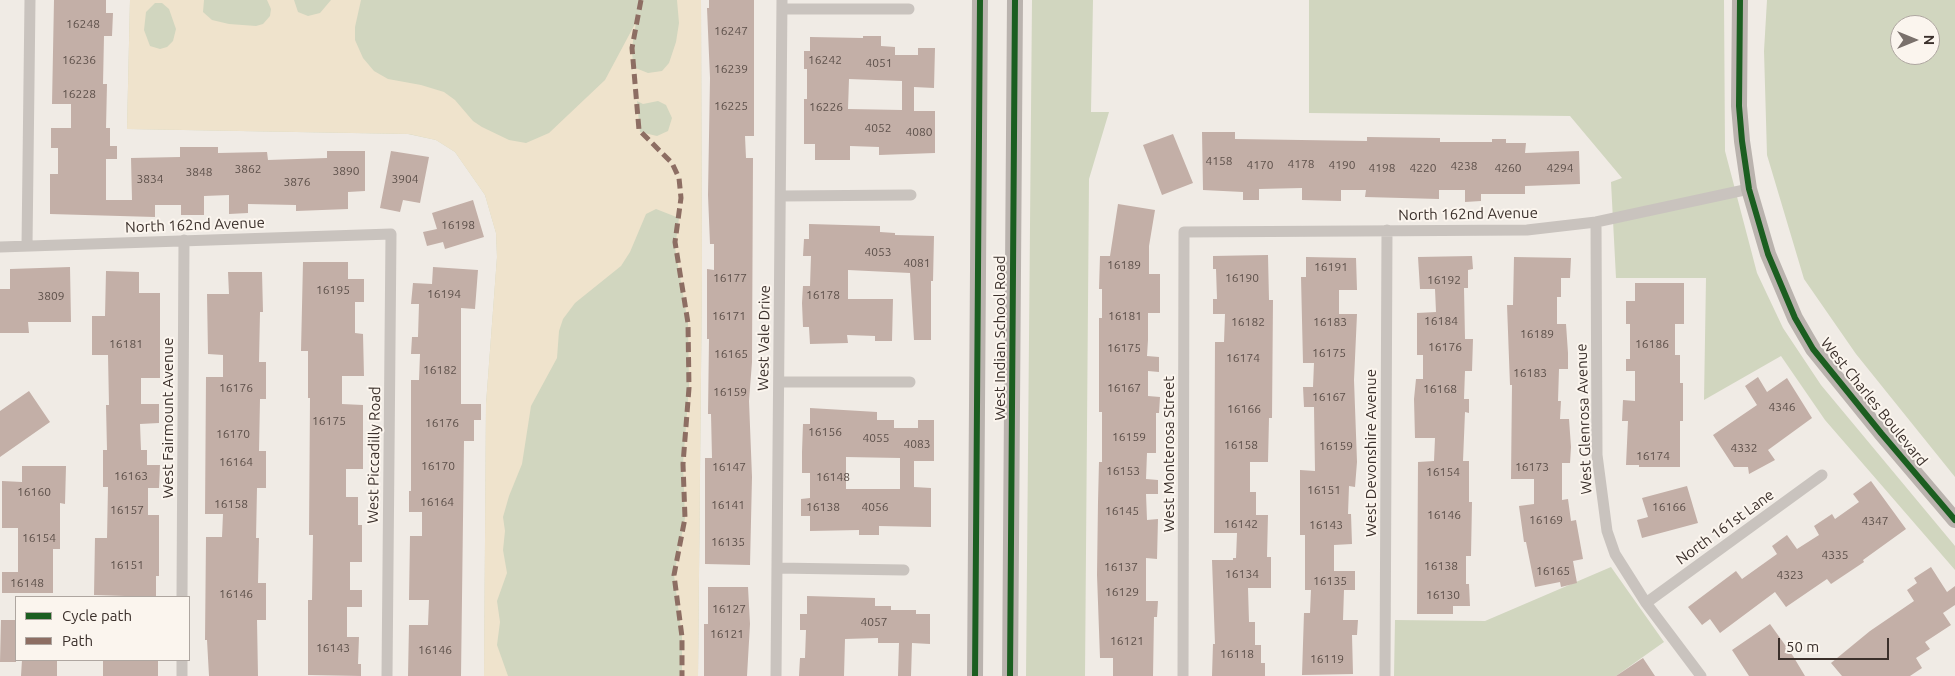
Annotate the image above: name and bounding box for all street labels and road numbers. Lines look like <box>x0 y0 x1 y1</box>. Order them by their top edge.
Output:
street label: North 162nd Avenue <box>1398 204 1538 224</box>
street label: North 162nd Avenue <box>125 214 265 236</box>
street label: West Indian School Road <box>991 255 1009 421</box>
street label: West Vale Drive <box>754 285 774 391</box>
street label: West Charles Boulevard <box>1817 334 1931 470</box>
street label: West Fairmount Avenue <box>159 338 177 498</box>
street label: West Glenrosa Avenue <box>1572 343 1596 495</box>
street label: West Devonshire Avenue <box>1362 369 1380 537</box>
street label: West Monterosa Street <box>1160 376 1178 532</box>
street label: West Piccadilly Road <box>364 386 384 524</box>
street label: North 161st Lane <box>1673 485 1777 569</box>

